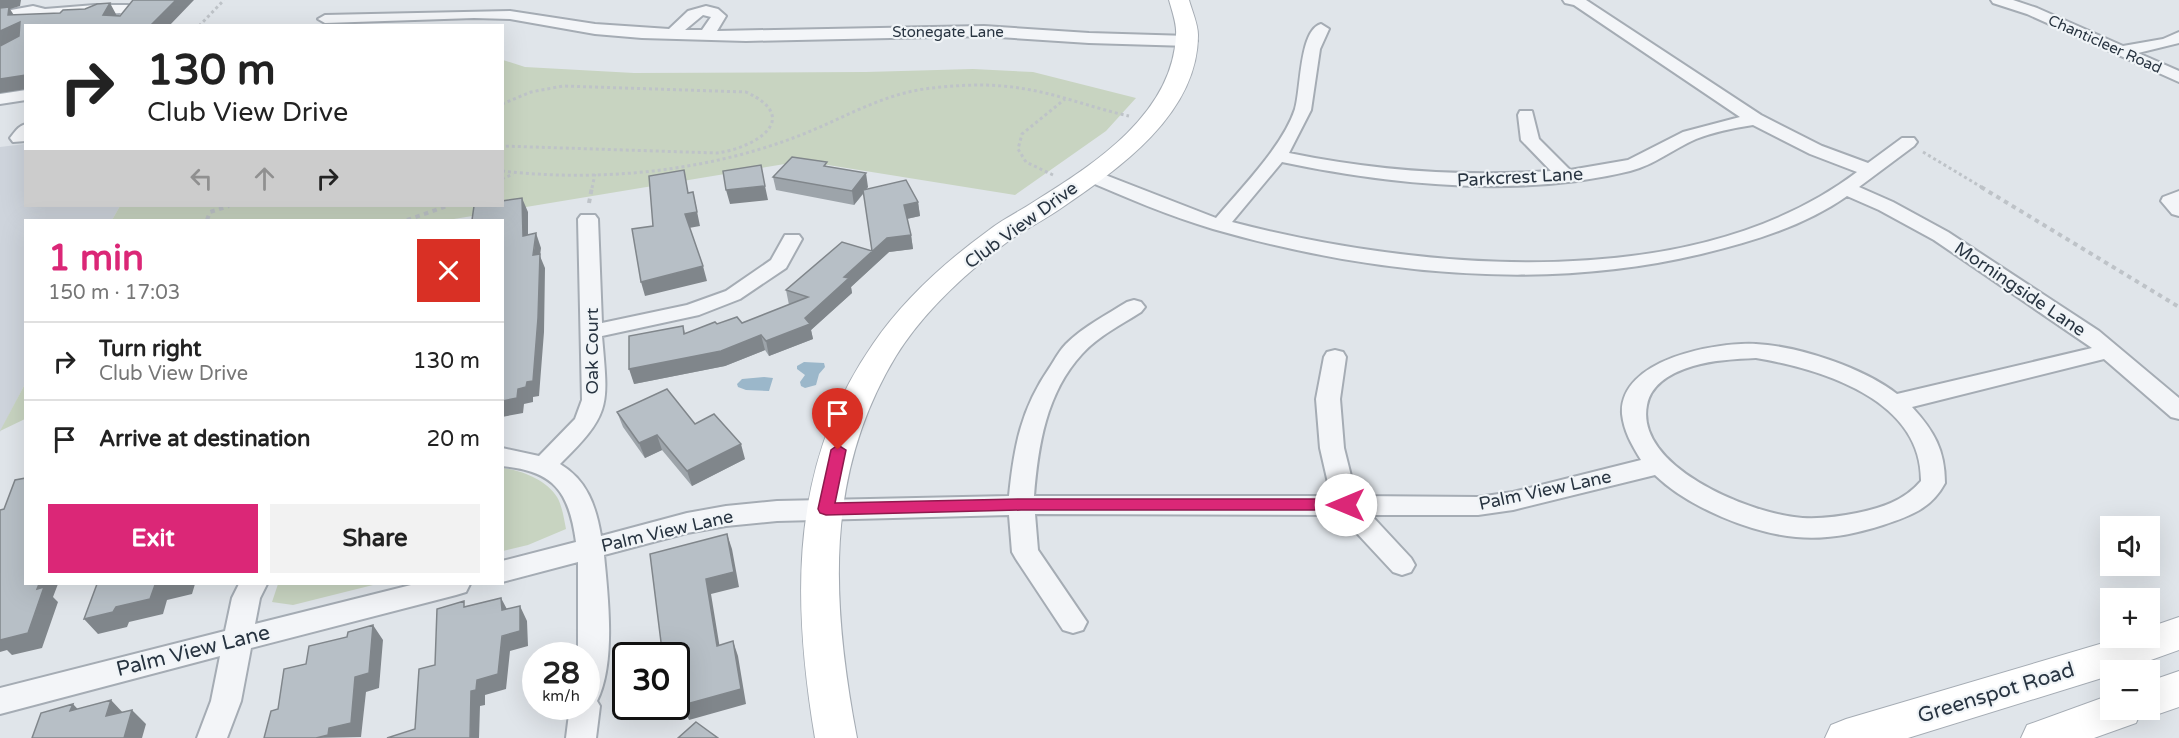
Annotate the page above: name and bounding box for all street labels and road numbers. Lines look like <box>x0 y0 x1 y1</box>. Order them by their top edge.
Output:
street label: Chanticleer Road <box>2045 11 2165 77</box>
street label: Stonegate Lane <box>892 23 1004 41</box>
street label: Parkcrest Lane <box>1456 163 1584 191</box>
street label: Club View Drive <box>960 177 1082 273</box>
street label: Morningside Lane <box>1950 237 2090 341</box>
street label: Oak Court <box>581 307 603 394</box>
street label: Palm View Lane <box>1477 465 1613 515</box>
street label: Palm View Lane <box>599 505 735 557</box>
street label: Palm View Lane <box>114 620 272 682</box>
street label: Greenspot Road <box>1915 657 2077 729</box>

